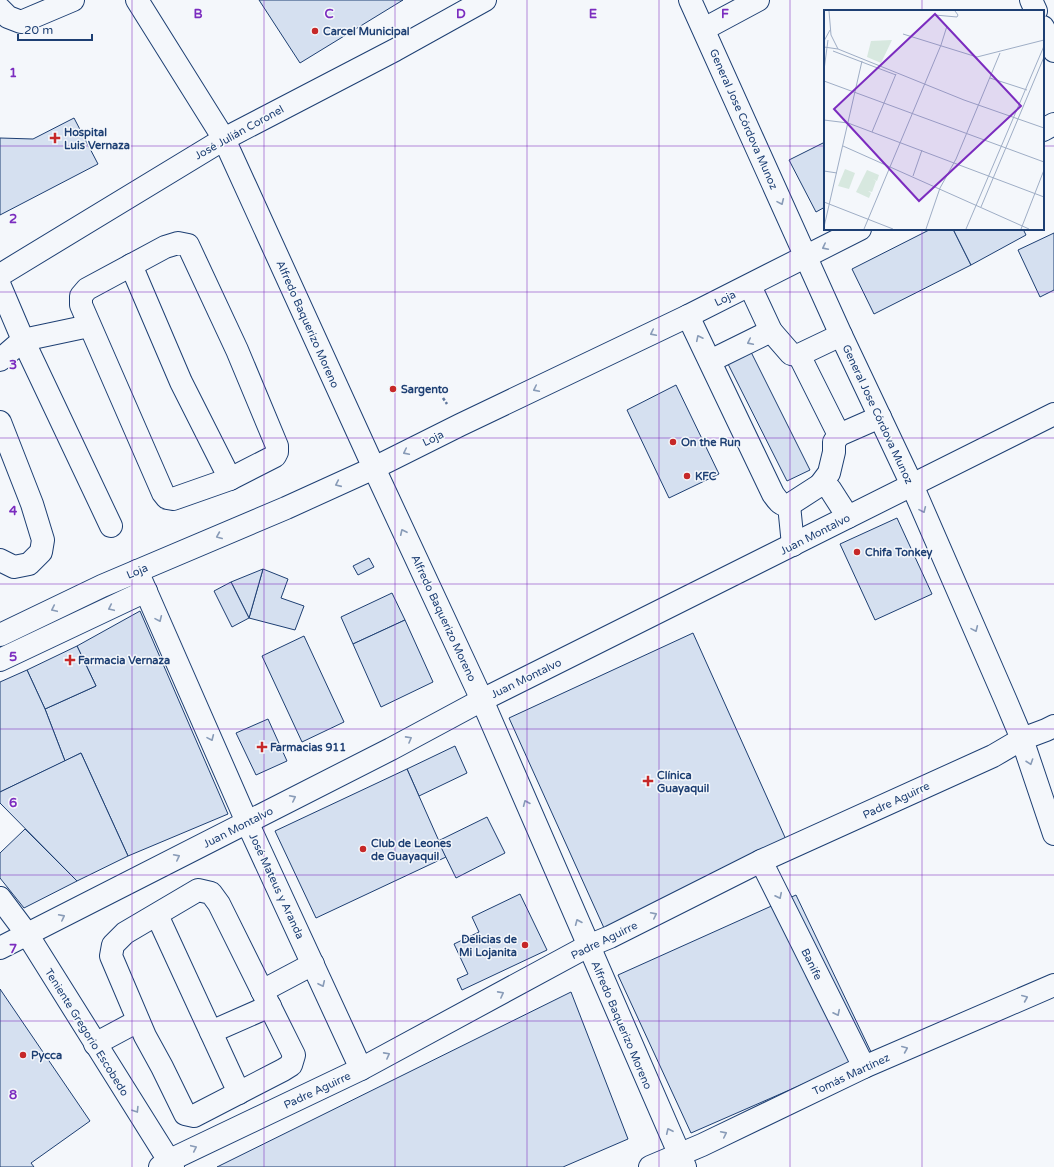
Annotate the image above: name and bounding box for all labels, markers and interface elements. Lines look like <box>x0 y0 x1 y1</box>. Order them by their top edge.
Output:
text: B <box>193 6 203 22</box>
text: C <box>324 6 334 22</box>
text: D <box>456 6 466 22</box>
text: E <box>589 6 597 22</box>
text: F <box>721 6 729 22</box>
inset map <box>824 10 1044 230</box>
scale bar <box>18 16 92 42</box>
text: 20 m <box>24 23 53 37</box>
place label: Carcel Municipal <box>323 25 410 39</box>
marker: Carcel Municipal <box>310 26 320 36</box>
street label: General Jose Córdova Munoz <box>707 47 781 192</box>
text: 1 <box>9 65 17 81</box>
street label: José Julián Coronel <box>192 103 286 162</box>
place label: Hospital Luis Vernaza <box>64 126 130 152</box>
marker: Hospital Luis Vernaza <box>49 132 61 144</box>
one-way arrow <box>776 198 784 205</box>
text: 2 <box>9 211 17 227</box>
one-way arrow <box>822 243 830 250</box>
street label: Alfredo Baquerizo Moreno <box>273 258 342 390</box>
street label: Loja <box>712 288 738 309</box>
one-way arrow <box>650 328 658 336</box>
one-way arrow <box>696 335 704 343</box>
one-way arrow <box>747 337 754 344</box>
street label: General Jose Córdova Munoz <box>839 342 916 486</box>
text: 3 <box>9 357 17 373</box>
place label: Sargento <box>401 383 449 397</box>
marker: Sargento <box>388 384 398 394</box>
one-way arrow <box>533 384 540 392</box>
street label: Loja <box>420 428 446 449</box>
place label: On the Run <box>681 436 741 449</box>
marker: On the Run <box>668 437 678 447</box>
one-way arrow <box>403 447 411 455</box>
place label: KFC <box>695 470 717 483</box>
marker: KFC <box>682 471 692 481</box>
one-way arrow <box>335 480 342 488</box>
text: 4 <box>9 503 18 519</box>
one-way arrow <box>918 506 926 514</box>
street label: Juan Montalvo <box>778 511 853 558</box>
one-way arrow <box>400 528 408 536</box>
one-way arrow <box>215 532 222 540</box>
place label: Chifa Tonkey <box>865 546 933 560</box>
marker: Chifa Tonkey <box>852 547 862 557</box>
street label: Alfredo Baquerizo Moreno <box>408 553 479 684</box>
street label: Loja <box>125 561 150 582</box>
one-way arrow <box>108 603 116 611</box>
one-way arrow <box>50 604 58 612</box>
one-way arrow <box>154 615 162 623</box>
one-way arrow <box>970 625 978 633</box>
text: 5 <box>9 649 17 665</box>
place label: Farmacia Vernaza <box>78 654 170 667</box>
marker: Farmacia Vernaza <box>65 655 75 665</box>
street label: Juan Montalvo <box>489 656 564 701</box>
one-way arrow <box>206 734 214 742</box>
one-way arrow <box>405 737 412 744</box>
place label: Farmacias 911 <box>270 741 346 754</box>
marker: Farmacias 911 <box>257 742 267 752</box>
one-way arrow <box>1025 759 1034 766</box>
place label: Clínica Guayaquil <box>657 769 710 796</box>
marker: Clínica Guayaquil <box>642 775 654 787</box>
street label: Padre Aguirre <box>861 779 932 822</box>
text: 6 <box>9 795 17 811</box>
one-way arrow <box>289 796 296 803</box>
one-way arrow <box>523 800 531 807</box>
street label: Juan Montalvo <box>201 804 276 851</box>
street label: José Mateus y Aranda <box>246 831 307 941</box>
place label: Club de Leones de Guayaquil <box>371 837 452 864</box>
marker: Club de Leones de Guayaquil <box>358 844 368 854</box>
one-way arrow <box>173 855 181 862</box>
one-way arrow <box>774 892 782 900</box>
one-way arrow <box>650 912 657 920</box>
one-way arrow <box>57 914 65 921</box>
street label: Padre Aguirre <box>569 919 640 962</box>
one-way arrow <box>574 919 582 926</box>
place label: Delicias de Mi Lojanita <box>459 933 518 960</box>
marker: Delicias de Mi Lojanita <box>520 940 530 950</box>
text: 7 <box>9 941 17 957</box>
street label: Banife <box>798 946 825 982</box>
street label: Alfredo Baquerizo Moreno <box>589 959 655 1092</box>
street label: Teniente Gregorio Escobedo <box>42 966 131 1099</box>
one-way arrow <box>317 980 325 988</box>
one-way arrow <box>497 991 504 998</box>
one-way arrow <box>1020 995 1028 1003</box>
one-way arrow <box>832 1008 839 1016</box>
one-way arrow <box>902 1046 909 1054</box>
place label: Pycca <box>31 1049 62 1063</box>
marker: Pycca <box>18 1050 28 1060</box>
street label: Tomás Martínez <box>811 1051 892 1098</box>
one-way arrow <box>382 1053 390 1060</box>
street label: Padre Aguirre <box>282 1069 353 1112</box>
text: 8 <box>9 1087 17 1103</box>
one-way arrow <box>131 1106 139 1113</box>
one-way arrow <box>666 1128 674 1136</box>
one-way arrow <box>720 1131 728 1139</box>
one-way arrow <box>190 1145 197 1153</box>

